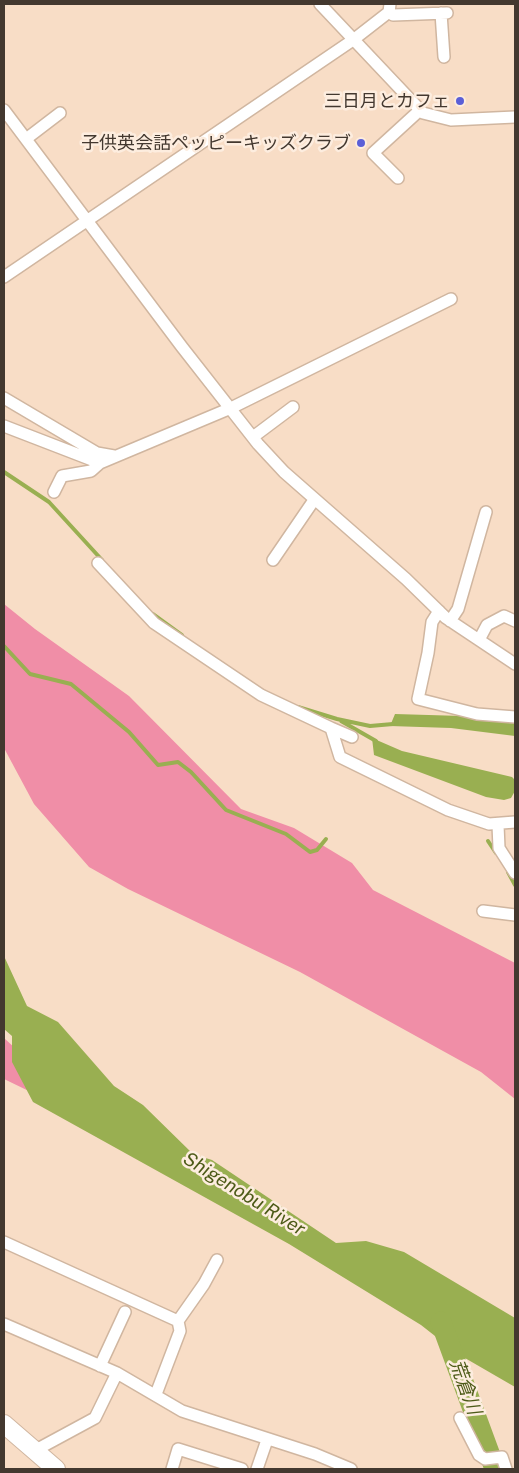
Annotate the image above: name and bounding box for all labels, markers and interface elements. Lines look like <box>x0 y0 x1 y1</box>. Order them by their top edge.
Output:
place label: 三日月とカフェ <box>324 90 450 112</box>
marker: 三日月とカフェ <box>454 95 466 107</box>
place label: 子供英会話ペッピーキッズクラブ <box>81 132 351 154</box>
marker: 子供英会話ペッピーキッズクラブ <box>355 137 367 149</box>
water label: Shigenobu River <box>179 1147 309 1241</box>
water label: 荒倉川 <box>445 1356 485 1418</box>

